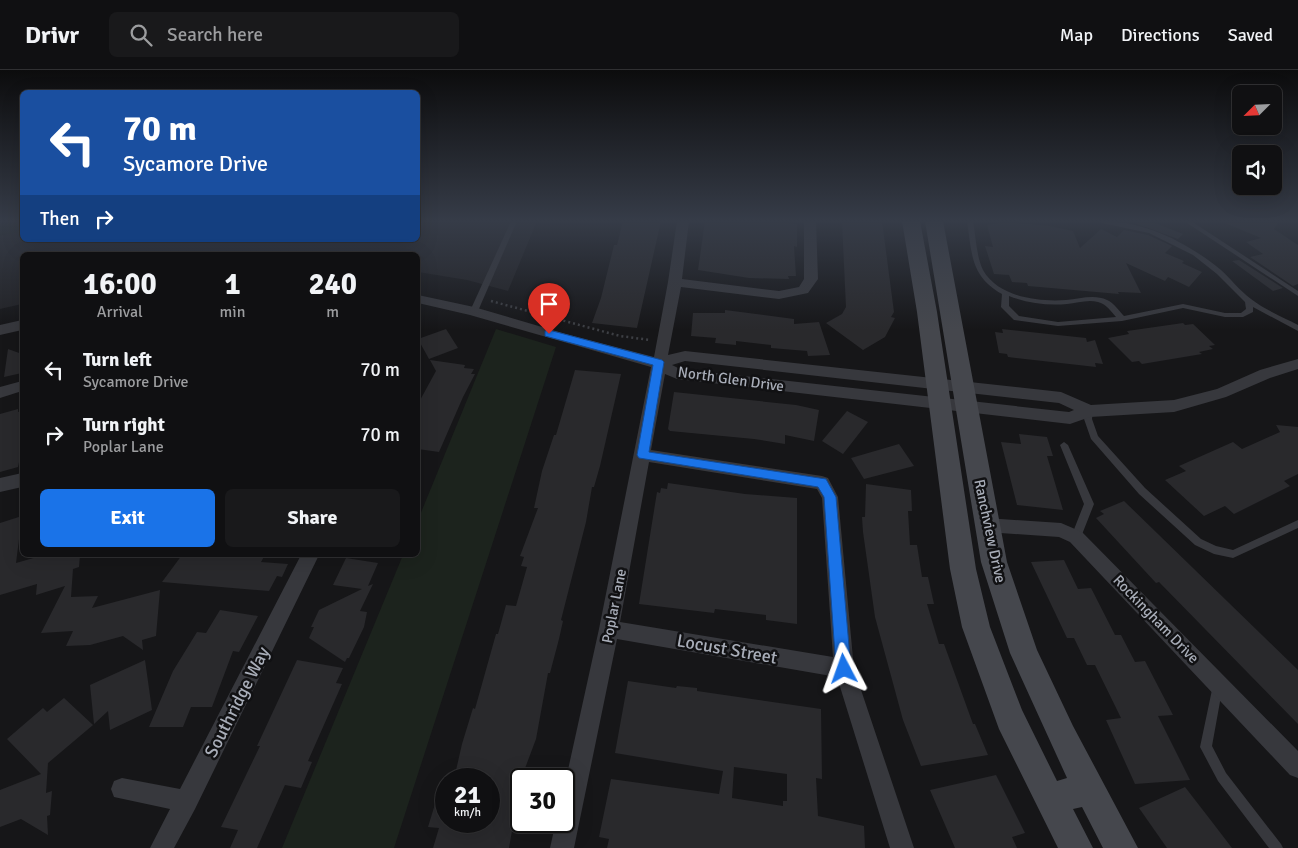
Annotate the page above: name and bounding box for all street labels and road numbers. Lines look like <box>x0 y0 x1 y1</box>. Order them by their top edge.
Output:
street label: North Glen Drive <box>677 363 785 395</box>
street label: Ranchview Drive <box>970 478 1010 584</box>
street label: Poplar Lane <box>598 567 630 645</box>
street label: Rockingham Drive <box>1109 571 1203 667</box>
street label: Locust Street <box>675 629 779 669</box>
street label: Southridge Way <box>200 643 275 761</box>

